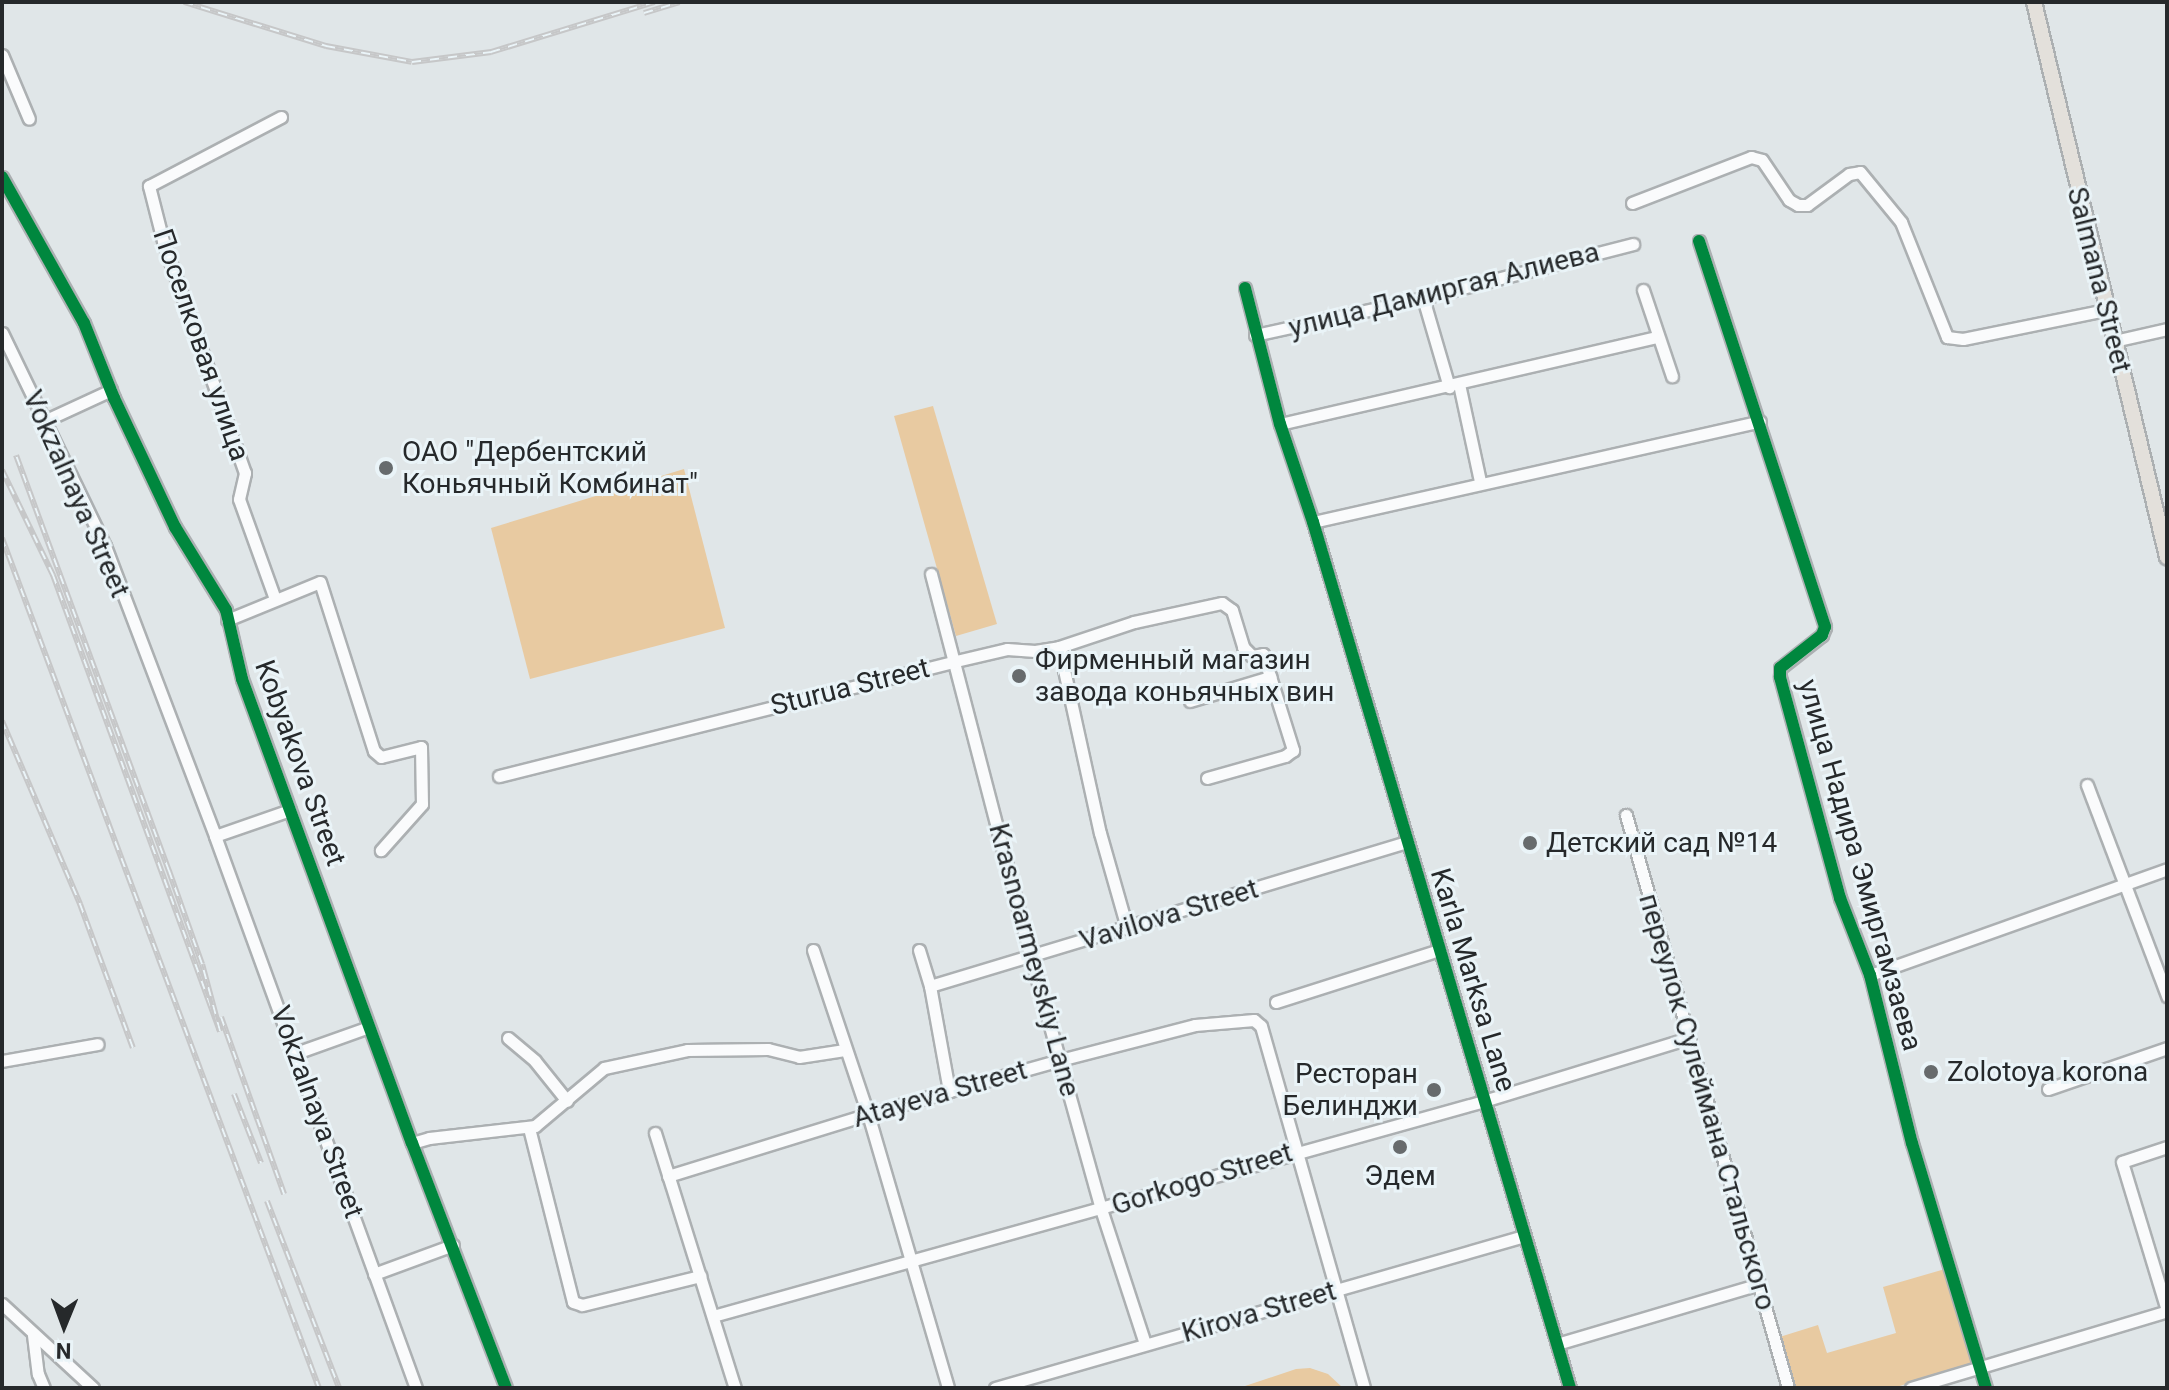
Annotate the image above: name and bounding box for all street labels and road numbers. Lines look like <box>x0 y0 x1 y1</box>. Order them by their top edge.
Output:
street label: Salmana Street <box>2060 184 2138 376</box>
street label: Поселковая улица <box>146 225 256 465</box>
street label: улица Дамиргая Алиева <box>1285 235 1603 345</box>
street label: Vokzalnaya Street <box>15 385 137 603</box>
street label: Sturua Street <box>767 651 933 723</box>
street label: Kobyakova Street <box>247 656 353 870</box>
street label: улица Надира Эмиргамзаева <box>1791 675 1929 1055</box>
street label: Krasnoarmeyskiy Lane <box>981 820 1087 1100</box>
street label: Karla Marksa Lane <box>1423 864 1523 1096</box>
street label: Vavilova Street <box>1076 872 1262 958</box>
street label: переулок Сулеймана Стальского <box>1631 890 1783 1314</box>
street label: Vokzalnaya Street <box>263 1002 371 1222</box>
street label: Atayeva Street <box>849 1053 1031 1135</box>
street label: Gorkogo Street <box>1108 1136 1296 1222</box>
street label: Kirova Street <box>1178 1274 1340 1350</box>

